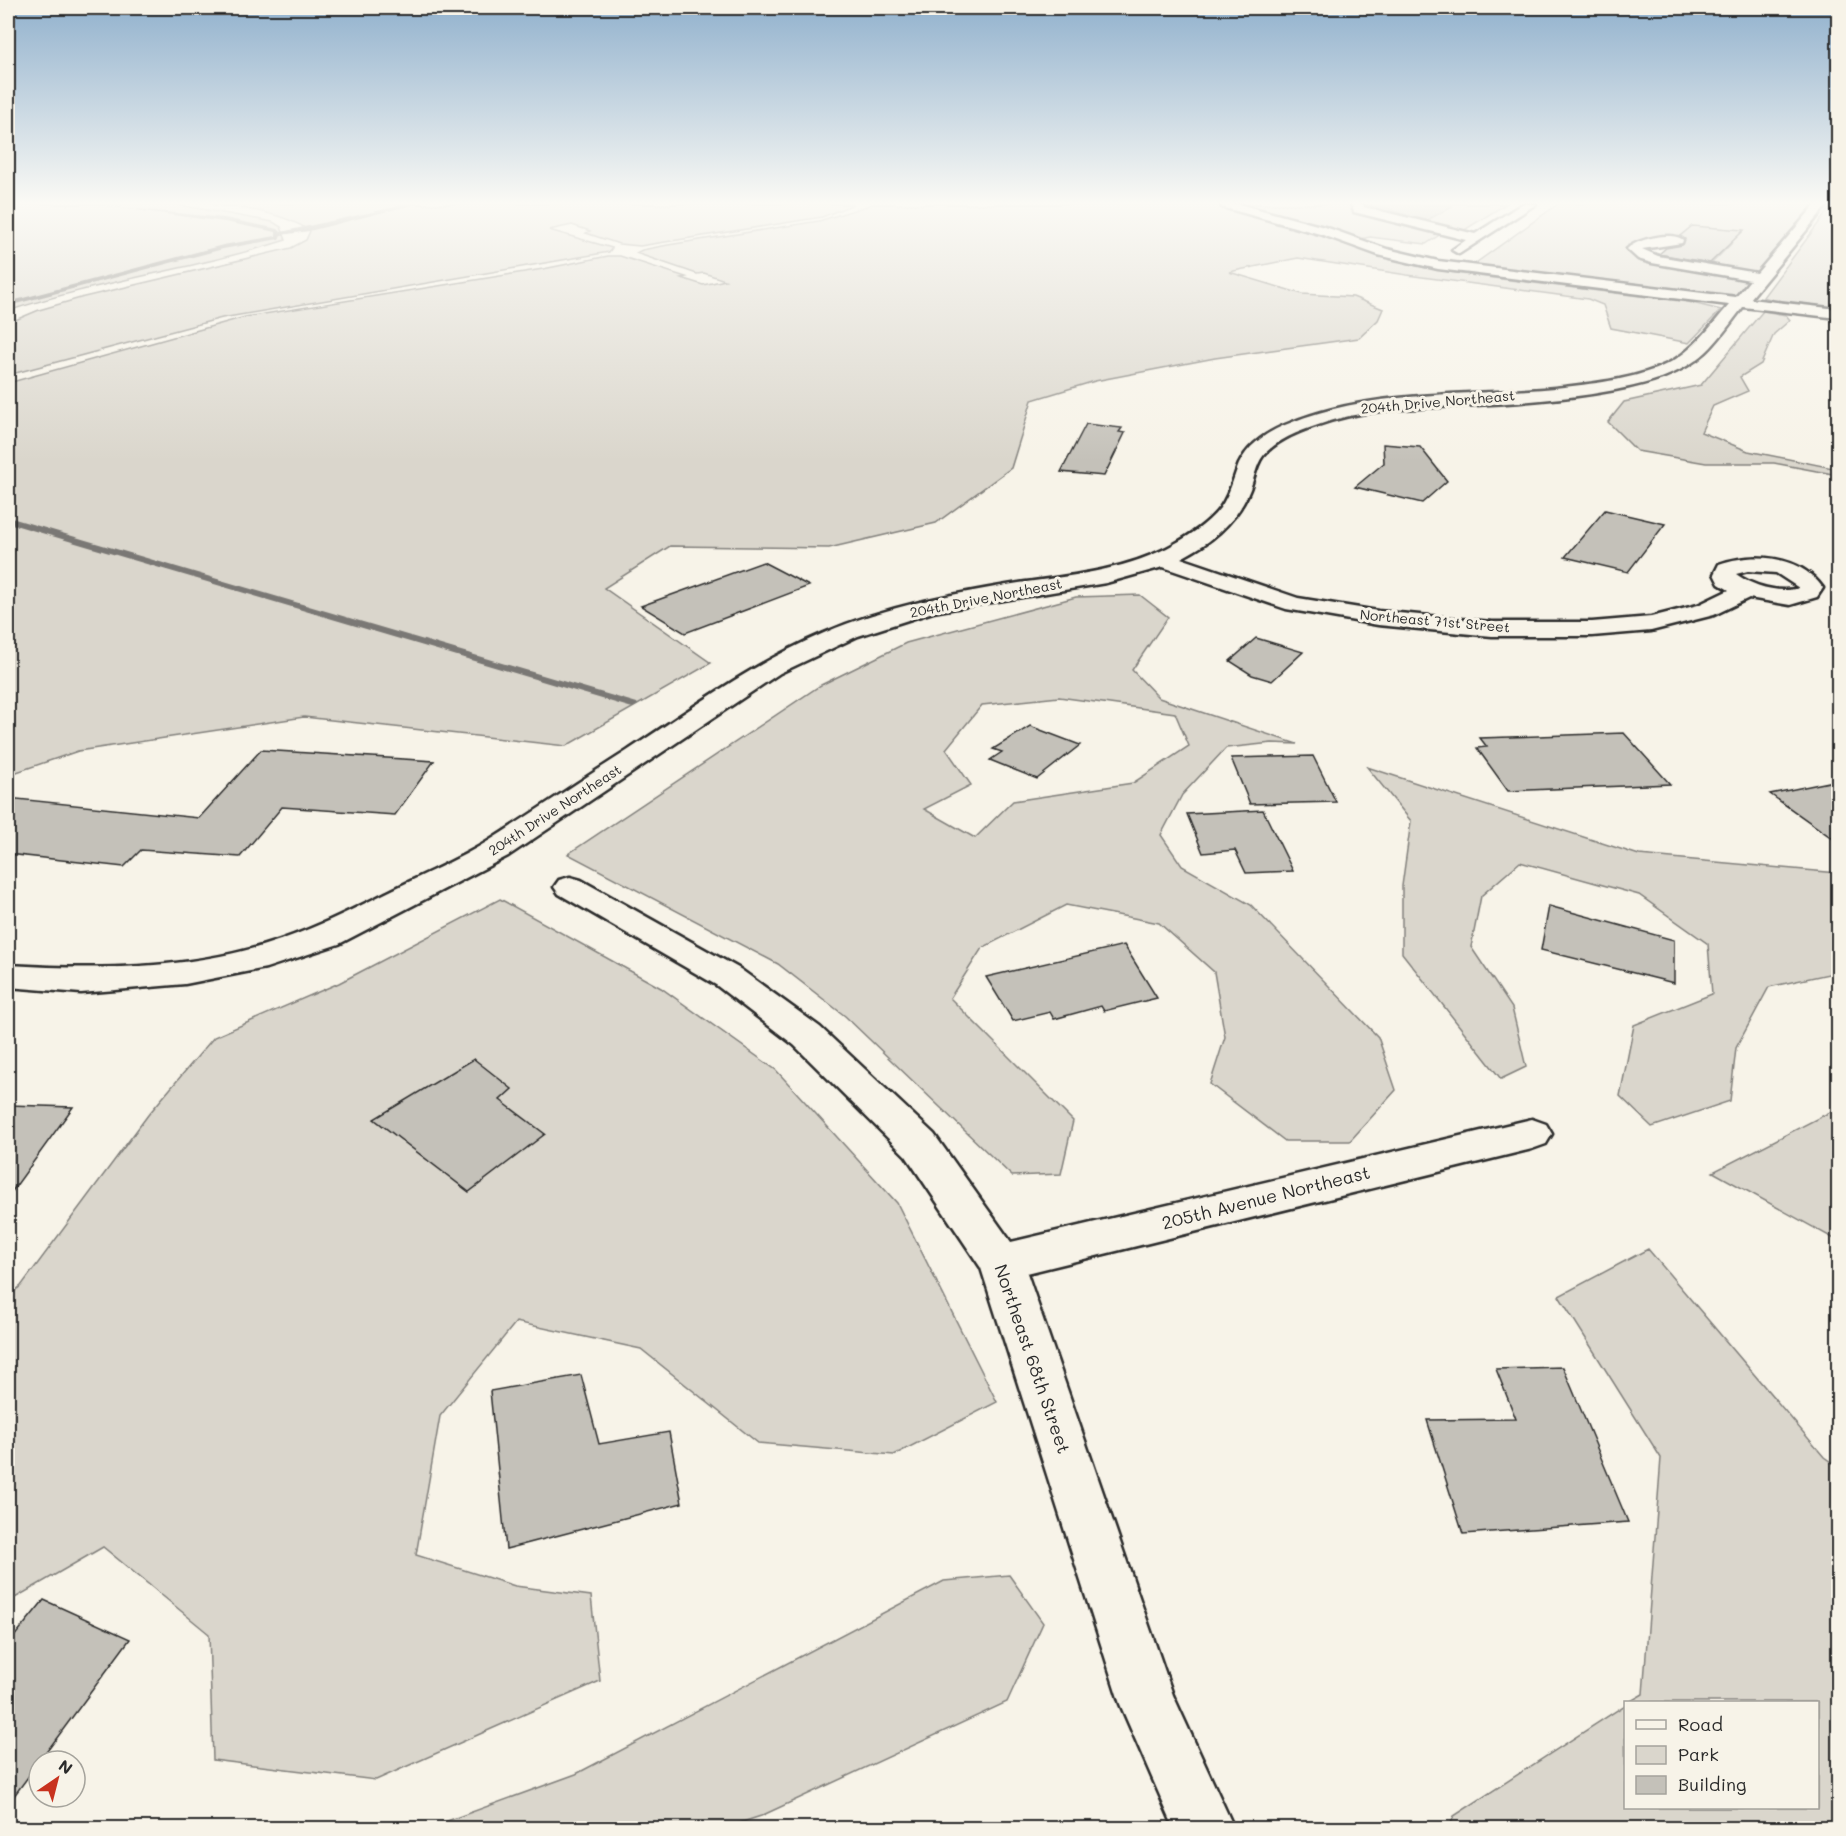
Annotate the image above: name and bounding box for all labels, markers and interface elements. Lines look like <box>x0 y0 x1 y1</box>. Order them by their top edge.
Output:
street label: 204th Drive Northeast <box>1360 385 1516 418</box>
street label: 204th Drive Northeast <box>908 573 1064 622</box>
street label: Northeast 71st Street <box>1359 604 1511 637</box>
street label: 204th Drive Northeast <box>485 759 625 860</box>
street label: 205th Avenue Northeast <box>1159 1160 1372 1235</box>
street label: Northeast 68th Street <box>989 1261 1077 1457</box>
legend <box>1624 1701 1819 1809</box>
text: Road <box>1678 1712 1723 1736</box>
text: Park <box>1678 1742 1719 1766</box>
north arrow <box>27 1749 87 1809</box>
text: N <box>55 1754 77 1778</box>
text: Building <box>1678 1772 1746 1796</box>

